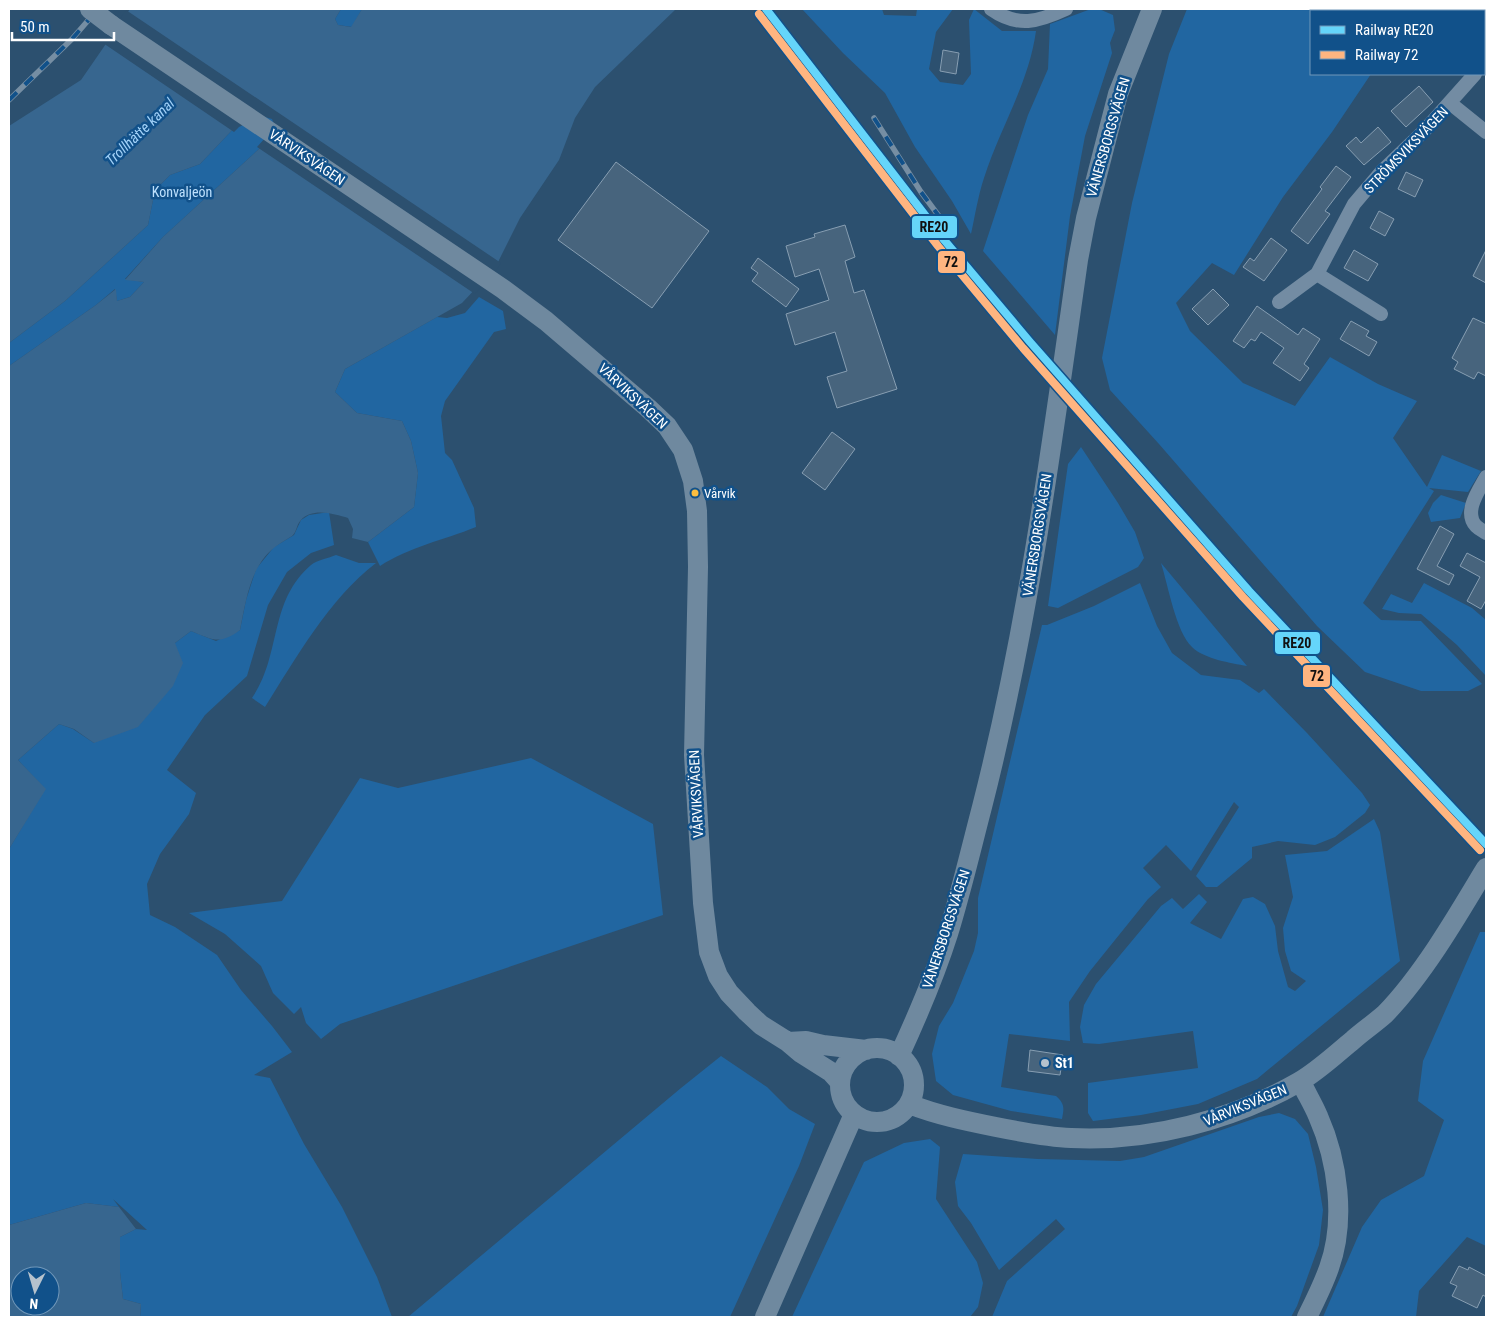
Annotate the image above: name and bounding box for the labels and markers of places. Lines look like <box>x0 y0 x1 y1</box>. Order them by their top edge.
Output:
place label: Vårvik <box>704 486 736 501</box>
marker: Vårvik <box>690 488 700 498</box>
place label: St1 <box>1055 1055 1074 1071</box>
marker: St1 <box>1039 1057 1051 1069</box>

